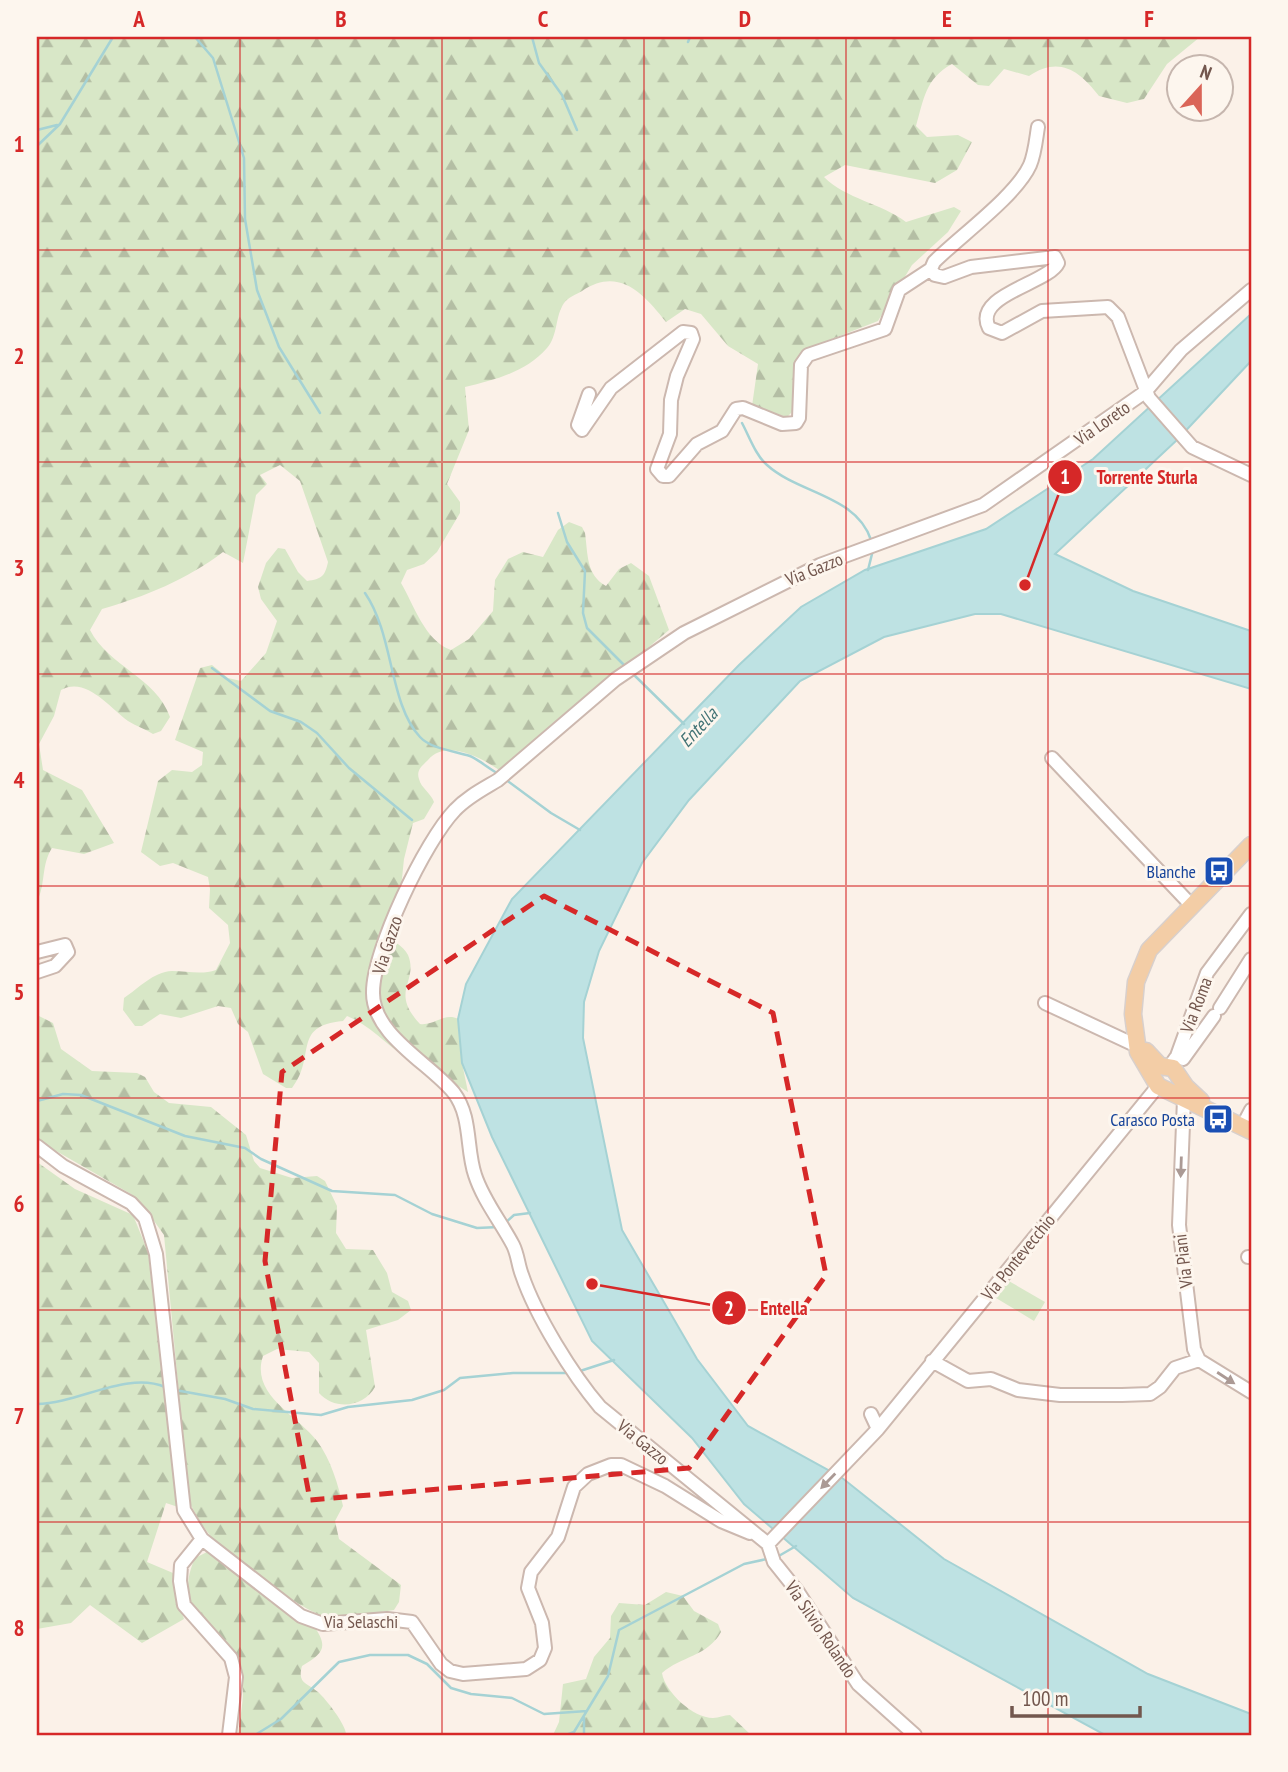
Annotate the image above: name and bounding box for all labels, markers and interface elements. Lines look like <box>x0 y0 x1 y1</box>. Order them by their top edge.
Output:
text: A <box>132 4 145 33</box>
text: B <box>335 4 347 33</box>
text: C <box>538 4 549 33</box>
text: D <box>739 4 751 33</box>
text: E <box>942 4 952 33</box>
text: F <box>1144 4 1154 33</box>
north arrow <box>1166 52 1236 122</box>
text: N <box>1197 59 1215 85</box>
text: 1 <box>14 129 25 158</box>
text: 2 <box>14 341 25 370</box>
street label: Via Loreto <box>1069 395 1134 451</box>
callout: Torrente Sturla <box>1047 457 1211 497</box>
text: 1 <box>1060 463 1070 490</box>
text: Torrente Sturla <box>1096 465 1198 489</box>
street label: Via Gazzo <box>781 547 846 591</box>
text: 3 <box>14 553 25 582</box>
water label: Entella <box>674 701 723 752</box>
text: 4 <box>14 765 25 794</box>
bus stop icon: Blanche <box>1202 854 1236 888</box>
place label: Blanche <box>1146 860 1196 883</box>
street label: Via Gazzo <box>367 913 407 978</box>
street label: Via Roma <box>1175 974 1217 1037</box>
text: 5 <box>14 977 25 1006</box>
bus stop icon: Carasco Posta <box>1201 1102 1235 1136</box>
place label: Carasco Posta <box>1110 1108 1195 1131</box>
one-way arrow <box>1175 1156 1186 1178</box>
text: 6 <box>14 1189 25 1218</box>
street label: Via Pontevecchio <box>975 1209 1060 1306</box>
street label: Via Piani <box>1168 1233 1198 1290</box>
callout: Entella <box>711 1288 822 1328</box>
text: 2 <box>724 1295 734 1322</box>
text: Entella <box>760 1296 808 1320</box>
one-way arrow <box>1216 1371 1236 1384</box>
text: 7 <box>14 1401 25 1430</box>
street label: Via Gazzo <box>612 1414 674 1470</box>
one-way arrow <box>820 1472 836 1489</box>
street label: Via Silvio Rolando <box>780 1575 862 1682</box>
street label: Via Selaschi <box>323 1610 398 1633</box>
text: 8 <box>14 1613 25 1642</box>
scale bar <box>1012 1674 1139 1718</box>
text: 100 m <box>1022 1685 1068 1712</box>

